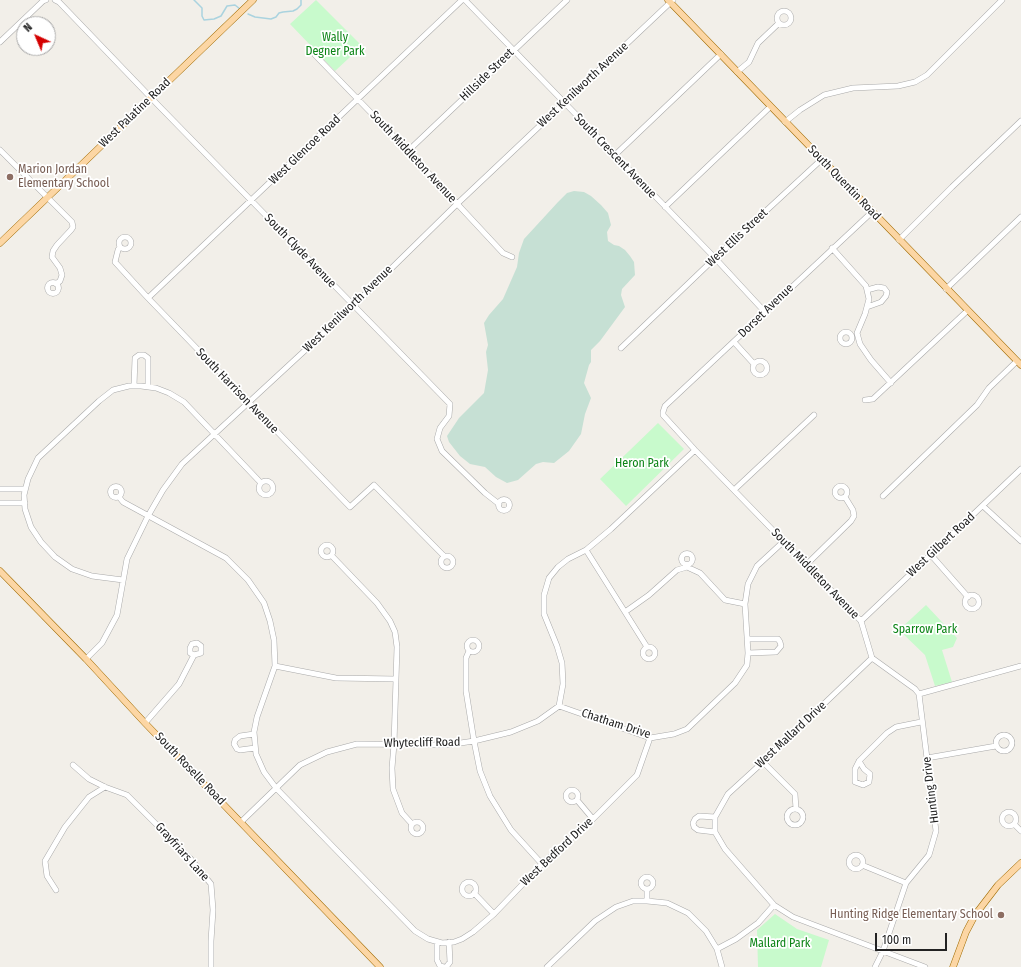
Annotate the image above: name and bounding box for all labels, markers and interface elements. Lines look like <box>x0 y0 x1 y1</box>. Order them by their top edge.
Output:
north arrow <box>16 16 56 56</box>
text: N <box>21 21 35 35</box>
park label: Wally Degner Park <box>305 31 365 59</box>
street label: West Kenilworth Avenue <box>535 39 631 131</box>
street label: Hillside Street <box>457 46 517 104</box>
street label: West Palatine Road <box>96 75 174 151</box>
street label: South Middleton Avenue <box>367 108 459 206</box>
street label: South Crescent Avenue <box>571 111 659 201</box>
street label: West Glencoe Road <box>266 112 344 188</box>
street label: South Quentin Road <box>805 143 883 223</box>
place label: Marion Jordan Elementary School <box>18 163 109 191</box>
marker: Marion Jordan Elementary School <box>5 172 15 182</box>
street label: West Ellis Street <box>703 206 771 270</box>
street label: South Clyde Avenue <box>261 211 339 291</box>
street label: West Kenilworth Avenue <box>300 263 396 355</box>
street label: Dorset Avenue <box>735 281 797 341</box>
street label: South Harrison Avenue <box>193 345 281 437</box>
park label: Heron Park <box>615 457 669 471</box>
street label: West Gilbert Road <box>904 510 978 580</box>
street label: South Middleton Avenue <box>768 526 862 622</box>
park label: Sparrow Park <box>893 623 957 637</box>
street label: West Mallard Drive <box>753 698 829 772</box>
street label: Chatham Drive <box>580 706 652 742</box>
street label: South Roselle Road <box>152 730 228 808</box>
street label: Whytecliff Road <box>384 735 460 751</box>
street label: Hunting Drive <box>920 756 942 824</box>
street label: West Bedford Drive <box>518 815 596 889</box>
street label: Grayfriars Lane <box>152 820 212 884</box>
place label: Hunting Ridge Elementary School <box>830 908 993 922</box>
marker: Hunting Ridge Elementary School <box>996 910 1006 920</box>
scale bar <box>877 925 949 951</box>
text: 100 m <box>882 933 911 947</box>
park label: Mallard Park <box>750 937 810 951</box>

